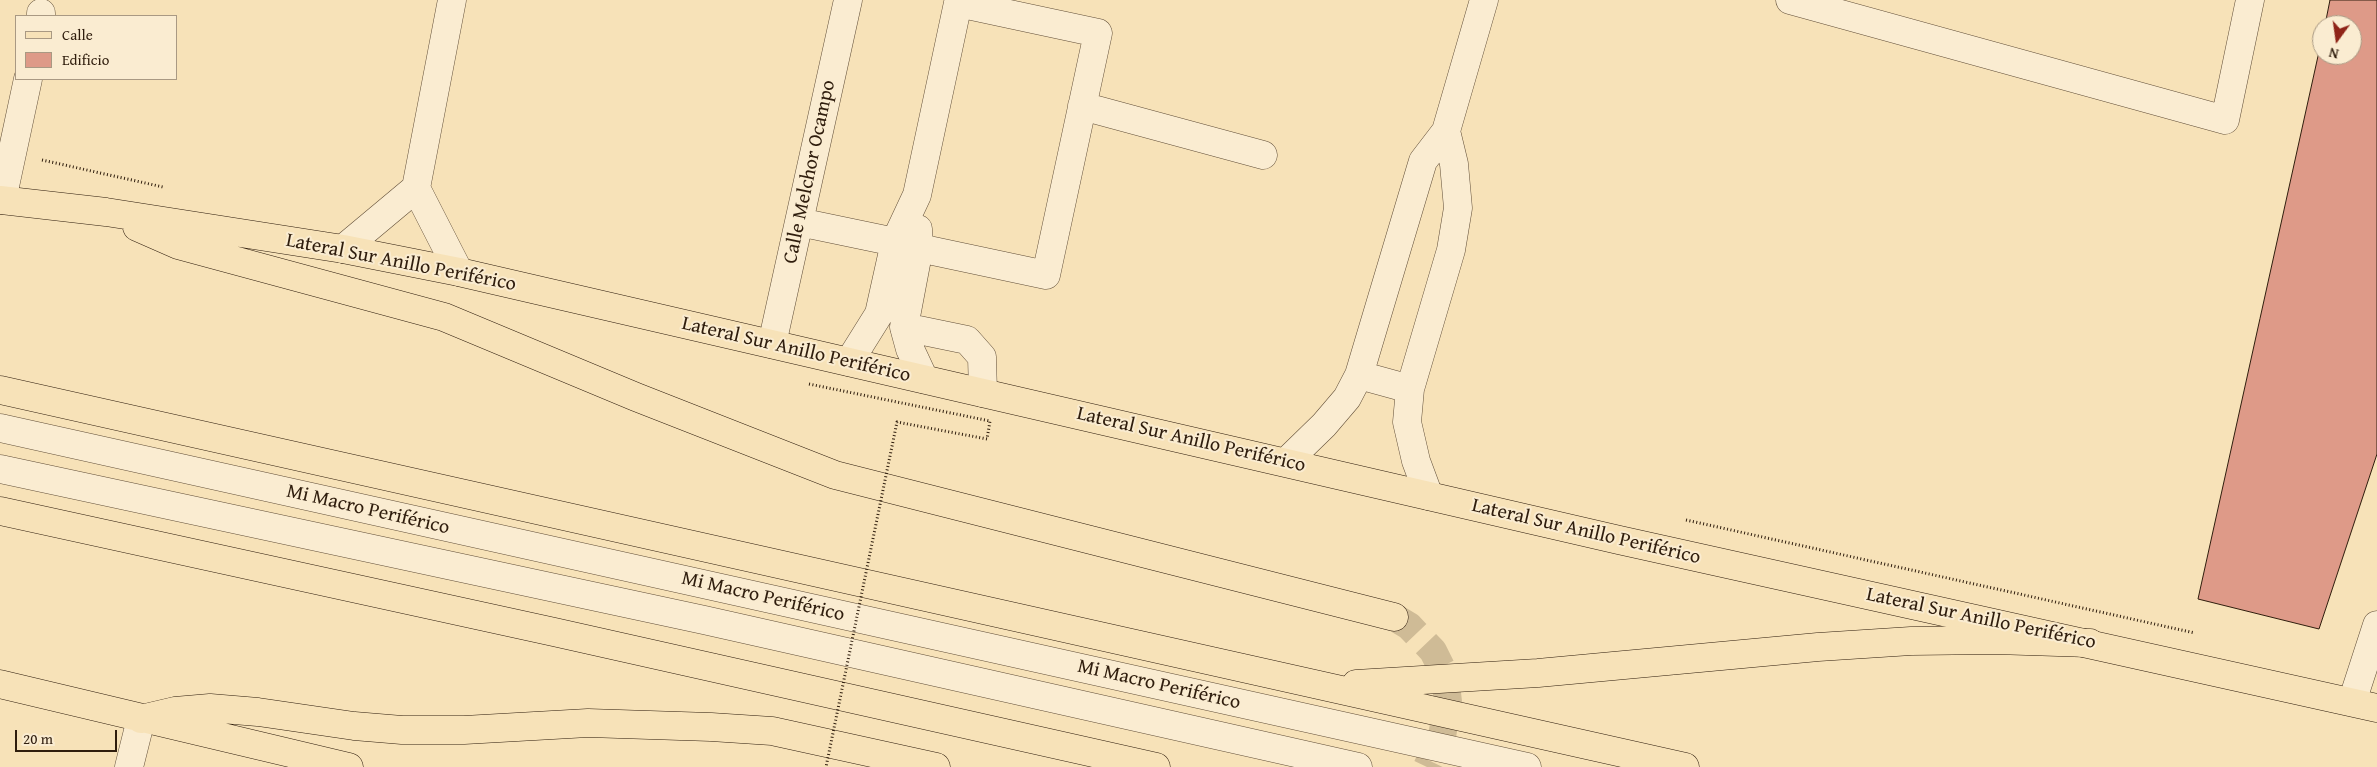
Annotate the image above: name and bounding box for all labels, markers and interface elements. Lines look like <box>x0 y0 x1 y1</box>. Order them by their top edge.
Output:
legend <box>15 15 178 80</box>
north arrow <box>2312 15 2362 65</box>
text: Calle <box>62 24 93 45</box>
text: N <box>2327 43 2341 64</box>
text: Edificio <box>62 49 109 70</box>
street label: Calle Melchor Ocampo <box>779 78 841 266</box>
street label: Lateral Sur Anillo Periférico <box>284 229 518 297</box>
street label: Lateral Sur Anillo Periférico <box>679 312 913 388</box>
street label: Lateral Sur Anillo Periférico <box>1074 402 1308 478</box>
street label: Mi Macro Periférico <box>284 480 452 540</box>
street label: Lateral Sur Anillo Periférico <box>1469 494 1703 570</box>
street label: Mi Macro Periférico <box>679 567 847 627</box>
street label: Lateral Sur Anillo Periférico <box>1864 583 2098 655</box>
street label: Mi Macro Periférico <box>1075 655 1243 715</box>
scale bar <box>18 720 120 752</box>
text: 20 m <box>23 728 53 749</box>

